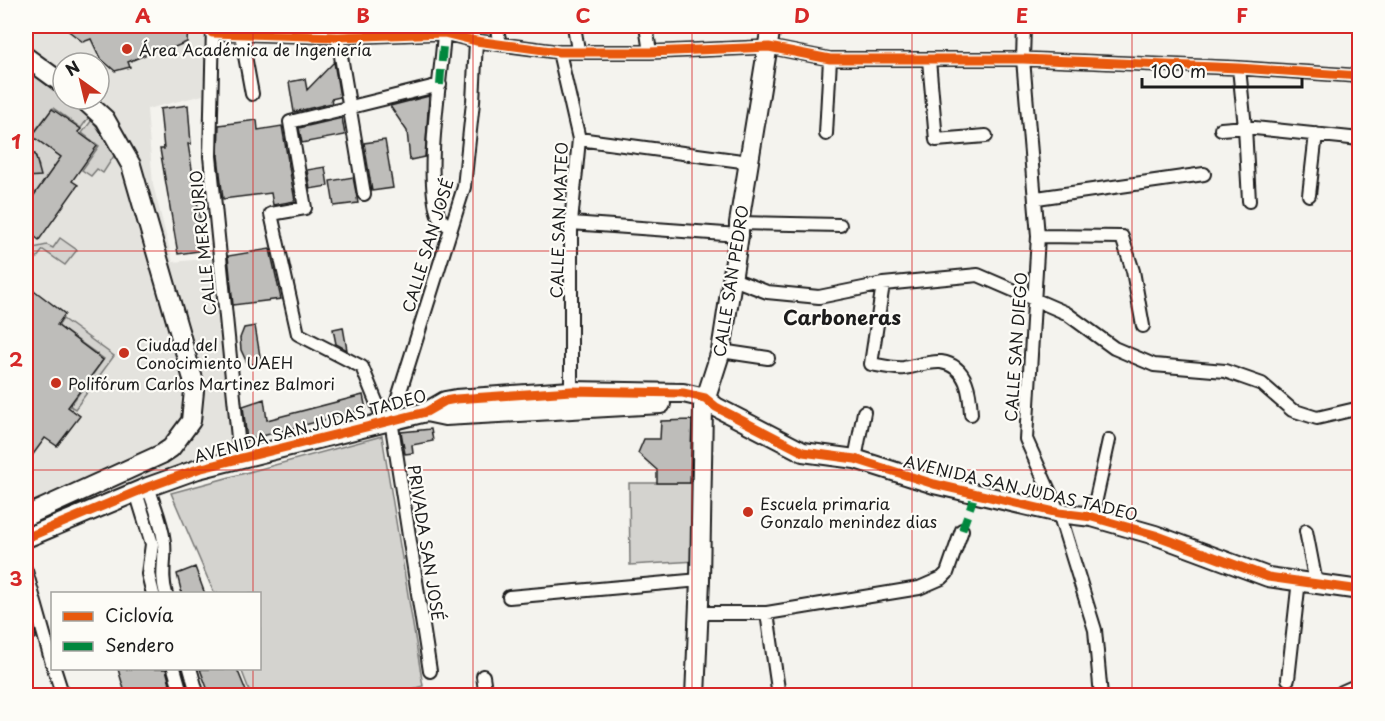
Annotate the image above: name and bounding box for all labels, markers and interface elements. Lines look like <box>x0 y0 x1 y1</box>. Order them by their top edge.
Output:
text: A <box>135 0 151 30</box>
text: B <box>356 0 370 30</box>
text: C <box>575 0 591 30</box>
text: D <box>794 0 810 30</box>
text: E <box>1016 0 1028 30</box>
text: F <box>1236 0 1248 30</box>
place label: Área Académica de Ingeniería <box>139 37 371 61</box>
marker: Área Académica de Ingeniería <box>120 42 134 56</box>
north arrow <box>51 51 111 111</box>
scale bar <box>1142 51 1302 89</box>
text: N <box>60 54 84 81</box>
text: 100 m <box>1151 57 1206 84</box>
text: 1 <box>11 126 21 156</box>
street label: CALLE SAN MATEO <box>543 141 573 299</box>
street label: CALLE MERCURIO <box>182 169 222 317</box>
street label: CALLE SAN JOSÉ <box>395 175 459 315</box>
street label: CALLE SAN PEDRO <box>706 203 754 359</box>
street label: CALLE SAN DIEGO <box>998 271 1032 423</box>
district label: Carboneras <box>783 302 902 332</box>
place label: Ciudad del Conocimiento UAEH <box>136 332 293 374</box>
text: 2 <box>9 344 23 374</box>
marker: Ciudad del Conocimiento UAEH <box>117 346 131 360</box>
place label: Polifórum Carlos Martinez Balmori <box>68 371 335 395</box>
marker: Polifórum Carlos Martinez Balmori <box>49 376 63 390</box>
street label: AVENIDA SAN JUDAS TADEO <box>191 382 429 468</box>
street label: AVENIDA SAN JUDAS TADEO <box>902 448 1140 526</box>
street label: PRIVADA SAN JOSÉ <box>403 463 451 623</box>
place label: Escuela primaria Gonzalo menindez dias <box>760 491 937 533</box>
marker: Escuela primaria Gonzalo menindez dias <box>741 505 755 519</box>
text: 3 <box>9 563 23 593</box>
legend <box>51 592 261 670</box>
text: Ciclovía <box>105 601 174 628</box>
text: Sendero <box>105 631 174 658</box>

